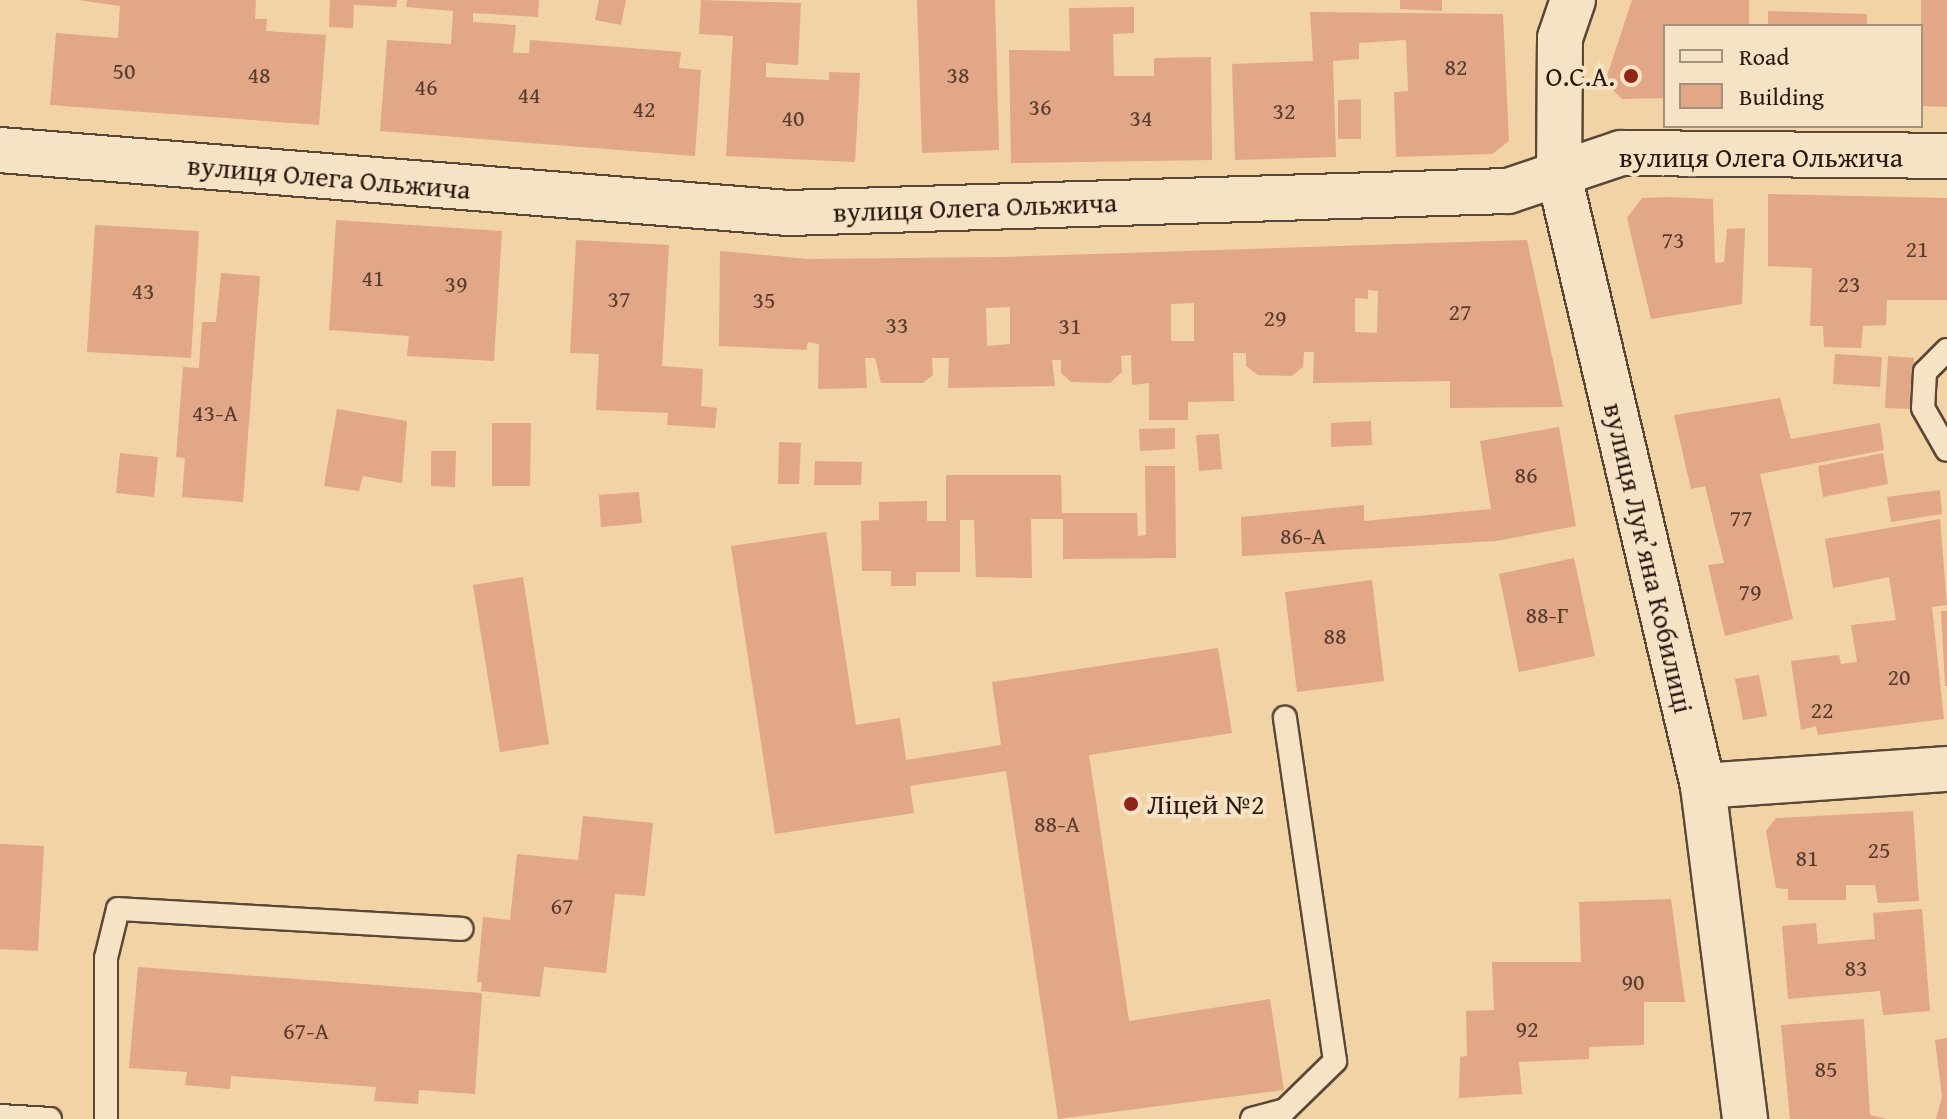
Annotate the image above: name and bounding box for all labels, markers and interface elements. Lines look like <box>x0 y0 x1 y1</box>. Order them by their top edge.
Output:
legend <box>1663 24 1923 128</box>
text: Road <box>1739 39 1789 74</box>
house number: 82 <box>1444 53 1468 81</box>
house number: 50 <box>112 57 136 85</box>
place label: О.С.А. <box>1545 59 1615 93</box>
house number: 48 <box>247 61 271 89</box>
house number: 38 <box>946 61 970 89</box>
marker: О.С.А. <box>1622 67 1640 85</box>
house number: 46 <box>414 73 438 101</box>
text: Building <box>1739 79 1824 114</box>
house number: 44 <box>517 81 541 109</box>
house number: 36 <box>1028 93 1052 121</box>
house number: 42 <box>632 95 656 123</box>
house number: 32 <box>1272 97 1296 125</box>
house number: 40 <box>781 104 805 132</box>
house number: 34 <box>1129 104 1153 132</box>
street label: вулиця Олега Ольжича <box>1619 140 1903 174</box>
street label: вулиця Олега Ольжича <box>186 148 472 206</box>
street label: вулиця Олега Ольжича <box>832 185 1118 229</box>
house number: 73 <box>1661 226 1685 254</box>
house number: 21 <box>1905 235 1929 263</box>
house number: 41 <box>361 264 385 292</box>
house number: 39 <box>444 270 468 298</box>
house number: 23 <box>1837 270 1861 298</box>
house number: 43 <box>131 277 155 305</box>
house number: 37 <box>607 285 631 313</box>
house number: 35 <box>752 286 776 314</box>
house number: 27 <box>1448 298 1472 326</box>
house number: 29 <box>1263 304 1287 332</box>
house number: 33 <box>885 311 909 339</box>
house number: 31 <box>1058 312 1082 340</box>
house number: 43-А <box>192 399 238 427</box>
street label: вулиця Лукʼяна Кобилиці <box>1597 399 1701 717</box>
house number: 86 <box>1514 461 1538 489</box>
house number: 77 <box>1729 504 1753 532</box>
house number: 86-А <box>1280 522 1326 550</box>
house number: 79 <box>1738 578 1762 606</box>
house number: 88-Г <box>1526 601 1568 629</box>
house number: 88 <box>1323 622 1347 650</box>
house number: 20 <box>1887 663 1911 691</box>
house number: 22 <box>1810 696 1834 724</box>
place label: Ліцей №2 <box>1147 787 1264 821</box>
marker: Ліцей №2 <box>1122 795 1140 813</box>
house number: 88-А <box>1034 810 1080 838</box>
house number: 25 <box>1867 836 1891 864</box>
house number: 81 <box>1795 844 1819 872</box>
house number: 67 <box>550 892 574 920</box>
house number: 83 <box>1844 954 1868 982</box>
house number: 90 <box>1621 968 1645 996</box>
house number: 92 <box>1515 1015 1539 1043</box>
house number: 67-А <box>283 1017 329 1045</box>
house number: 85 <box>1814 1055 1838 1083</box>

